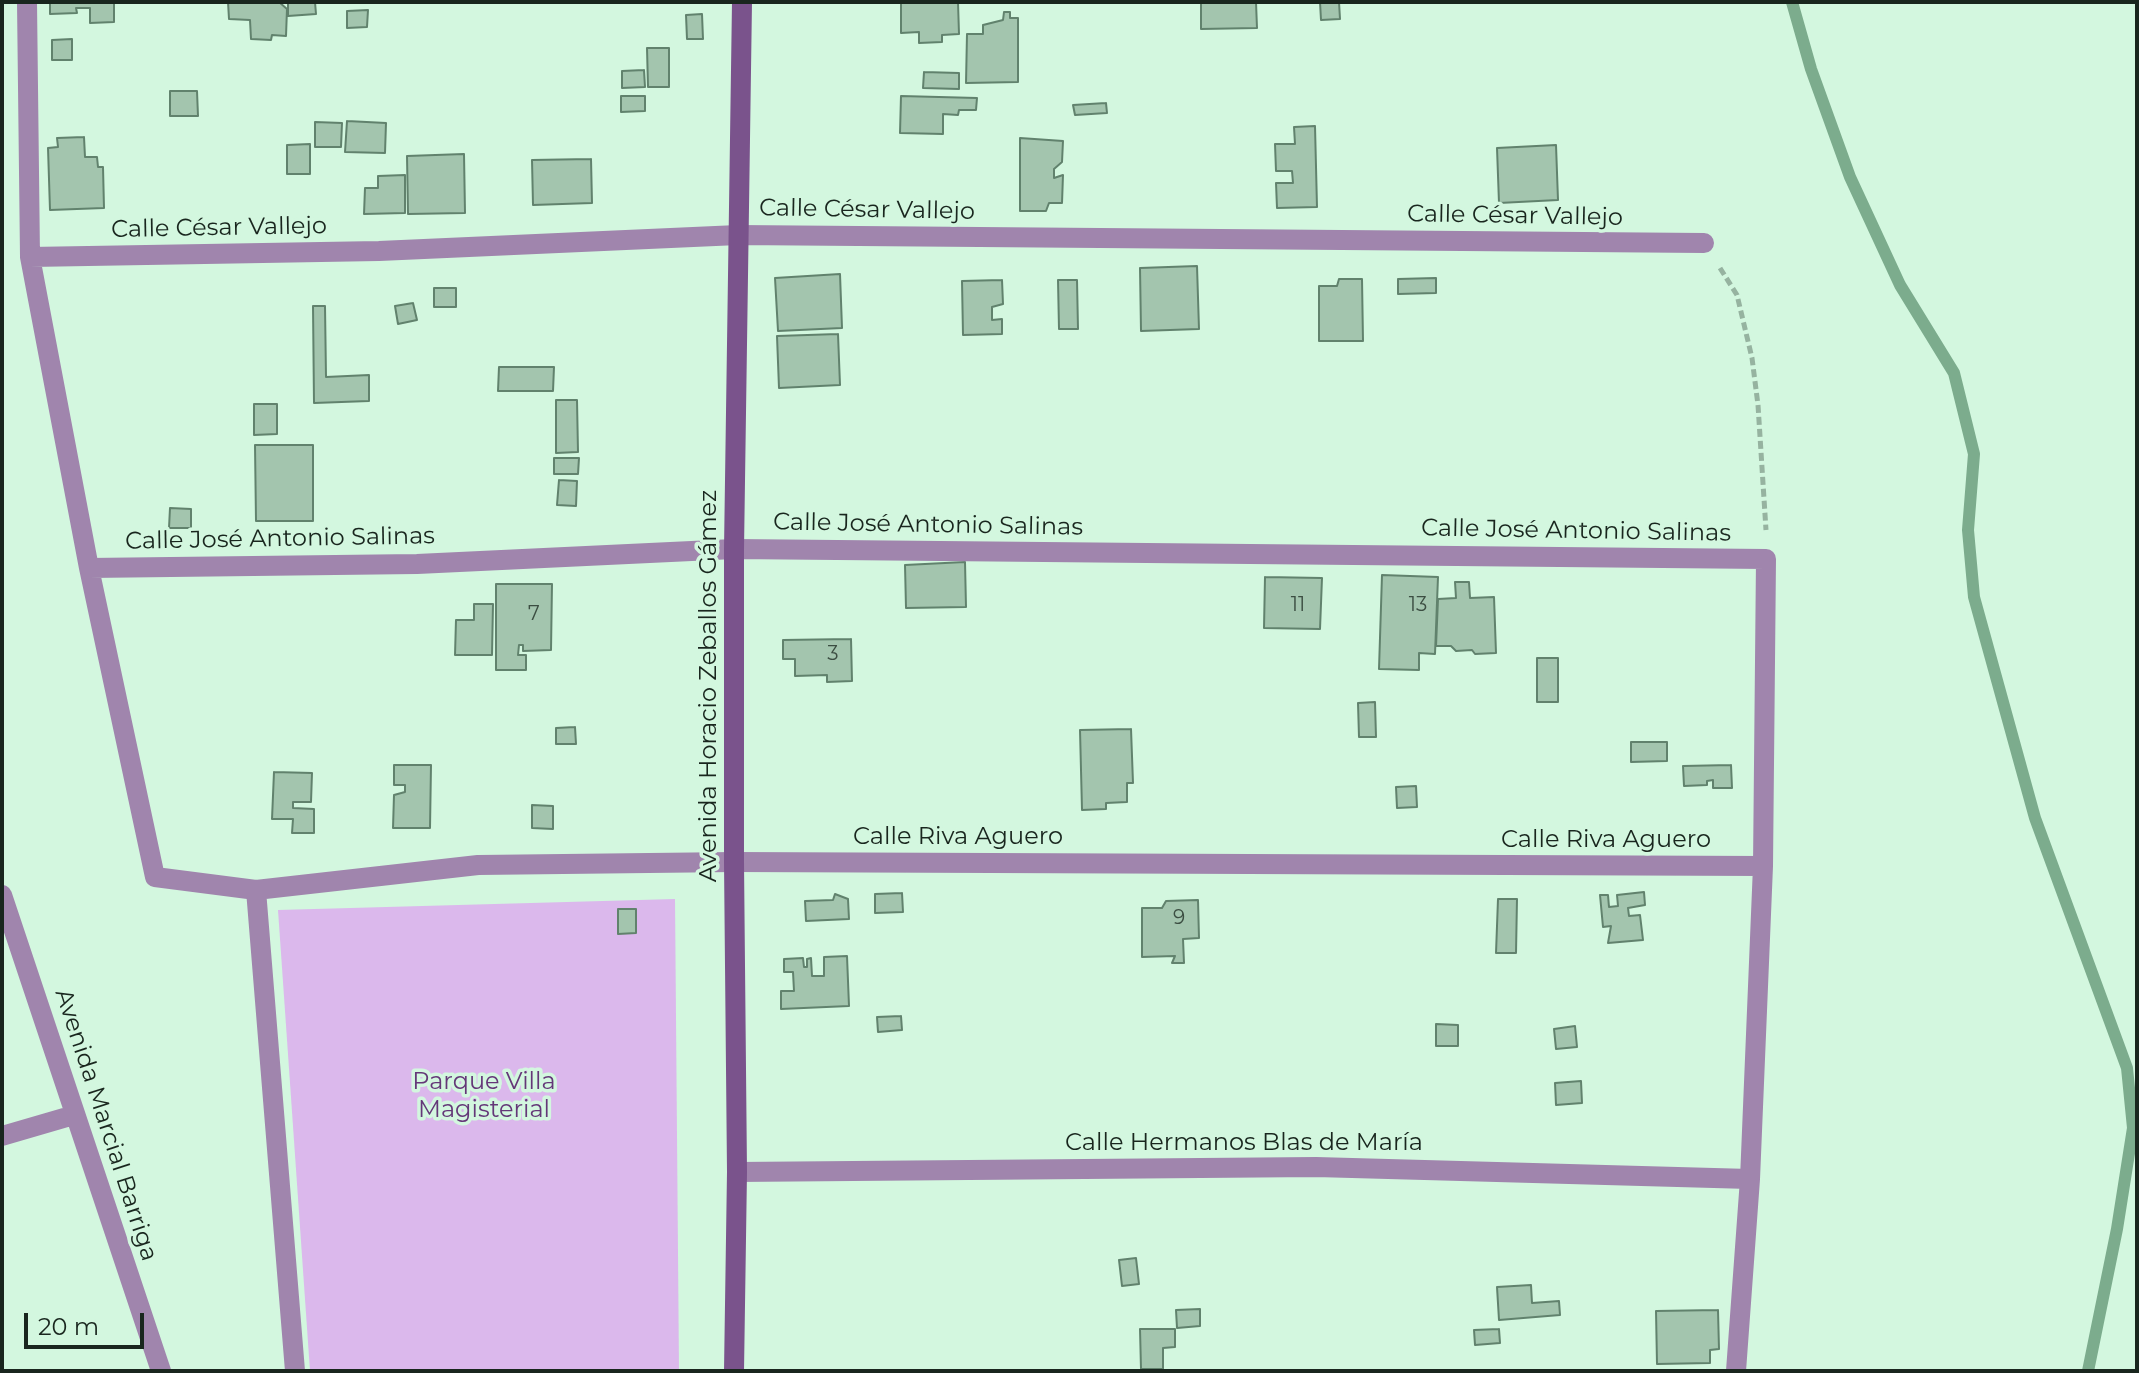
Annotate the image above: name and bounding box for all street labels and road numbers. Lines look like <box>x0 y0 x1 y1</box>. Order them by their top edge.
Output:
street label: Calle César Vallejo <box>759 194 975 226</box>
street label: Calle César Vallejo <box>1407 200 1623 232</box>
street label: Calle César Vallejo <box>111 212 327 244</box>
street label: Avenida Horacio Zeballos Gámez <box>695 490 723 882</box>
street label: Calle José Antonio Salinas <box>773 508 1083 542</box>
street label: Calle José Antonio Salinas <box>1421 514 1731 548</box>
street label: Calle José Antonio Salinas <box>125 522 435 556</box>
street label: Calle Riva Aguero <box>853 823 1063 851</box>
street label: Calle Riva Aguero <box>1501 826 1711 854</box>
street label: Avenida Marcial Barriga <box>48 985 164 1265</box>
street label: Calle Hermanos Blas de María <box>1065 1129 1423 1157</box>

